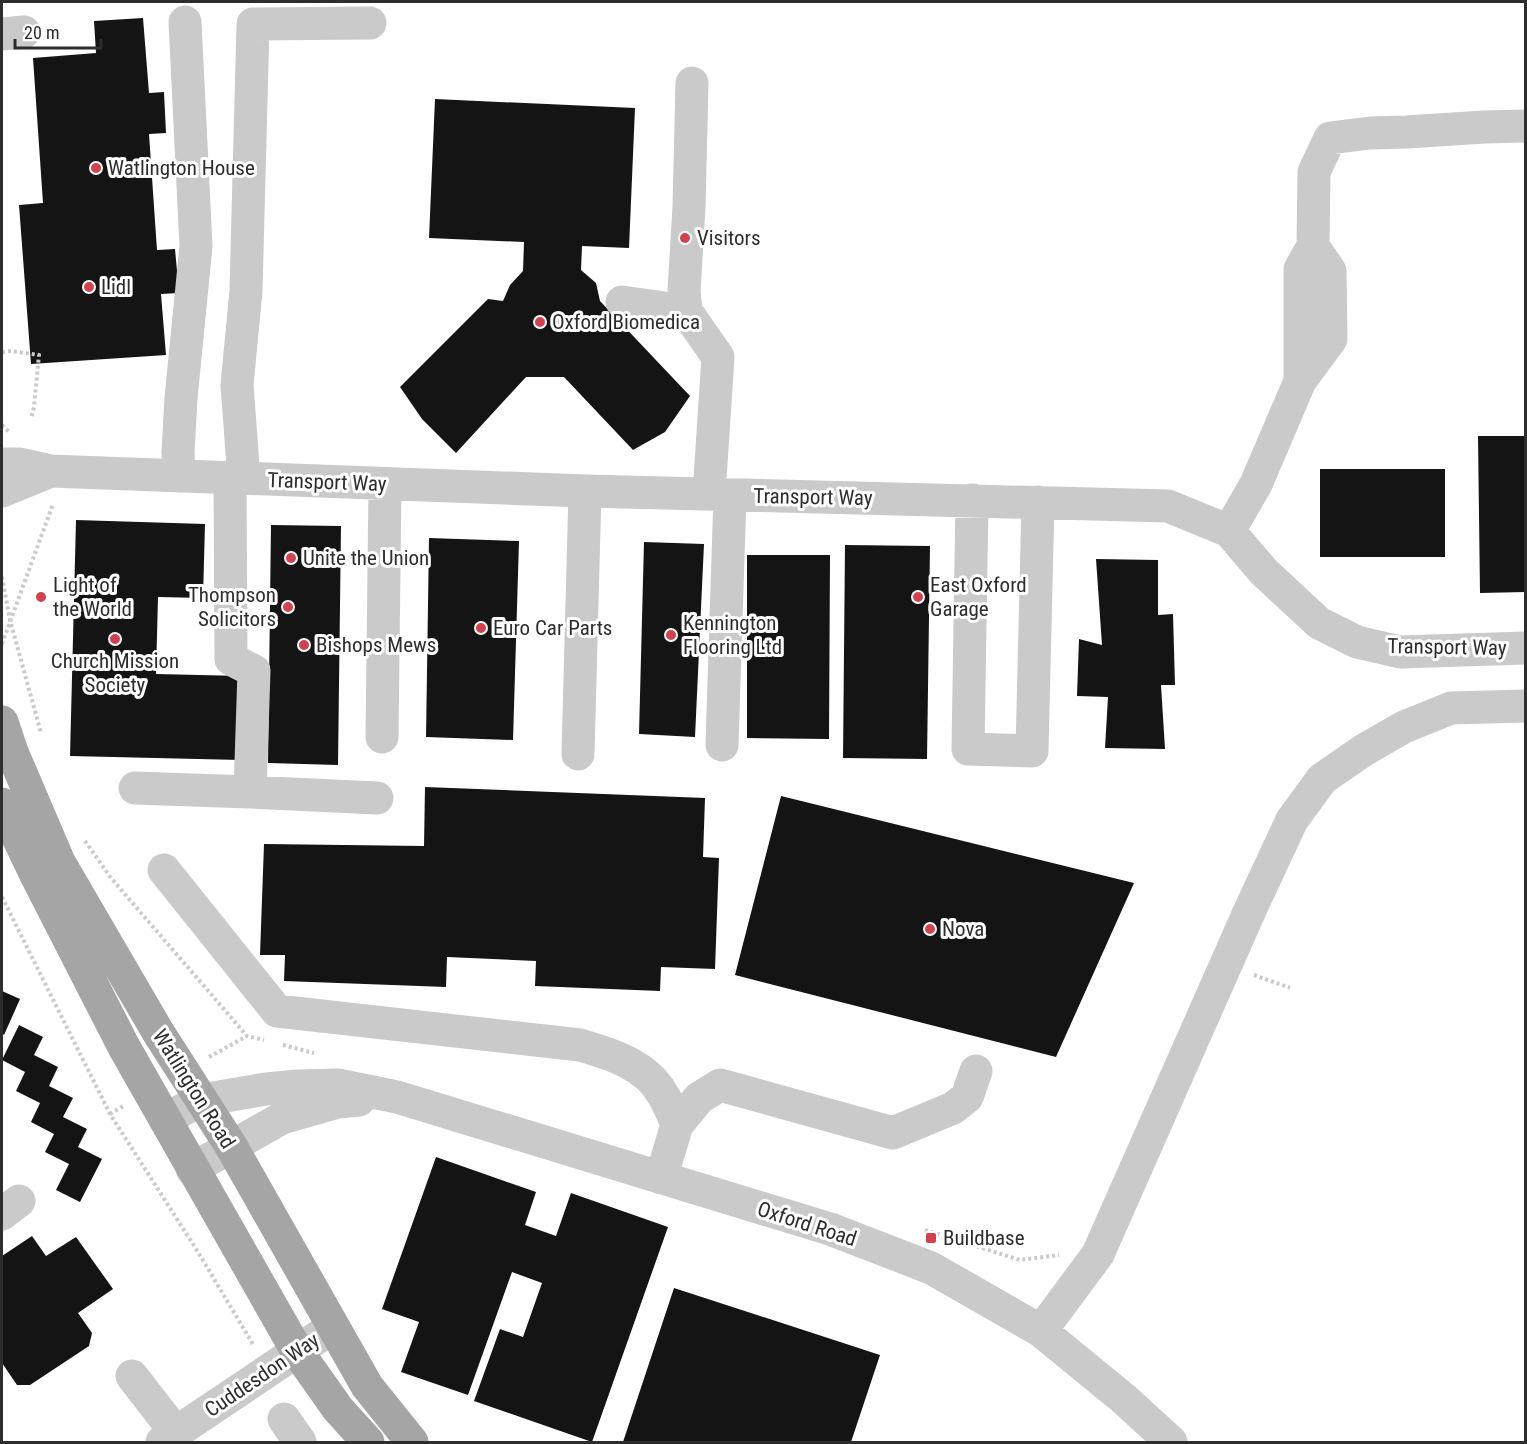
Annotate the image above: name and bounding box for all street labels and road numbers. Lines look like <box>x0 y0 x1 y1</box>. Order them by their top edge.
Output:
street label: Transport Way <box>267 468 387 496</box>
street label: Transport Way <box>753 484 873 510</box>
street label: Transport Way <box>1387 634 1507 660</box>
street label: Watlington Road <box>148 1025 240 1153</box>
street label: Oxford Road <box>754 1197 860 1251</box>
street label: Cuddesdon Way <box>200 1328 324 1422</box>

